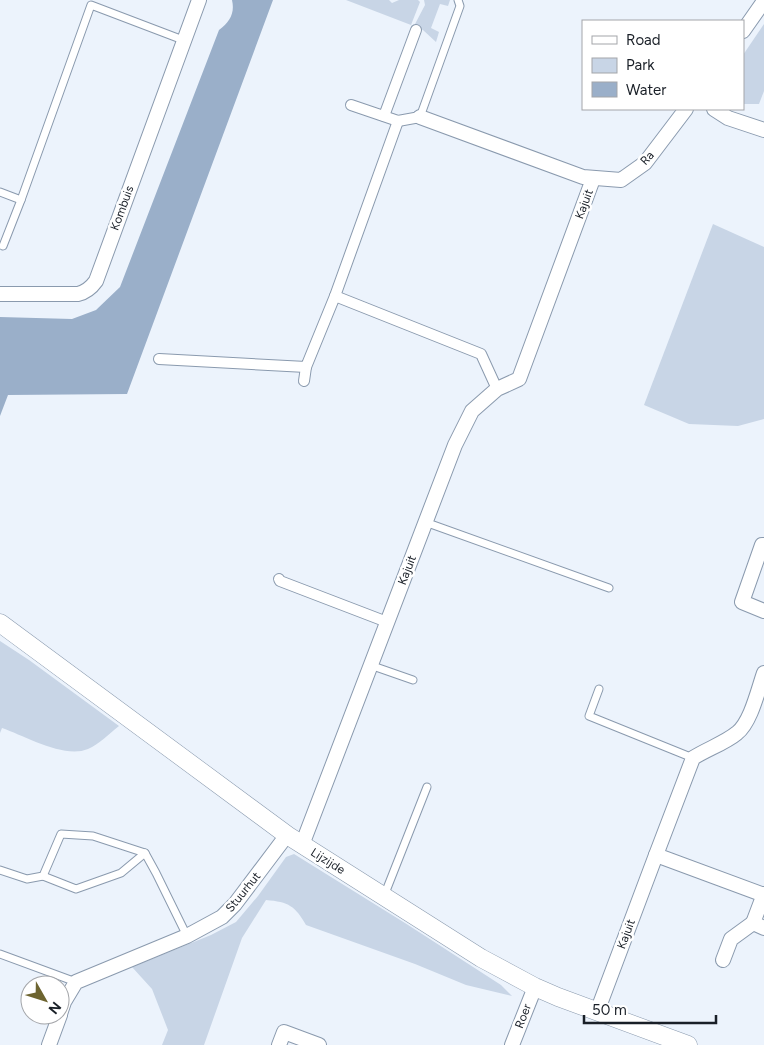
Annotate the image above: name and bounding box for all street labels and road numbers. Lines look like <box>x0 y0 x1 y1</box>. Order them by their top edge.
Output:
street label: Ra <box>637 148 657 168</box>
street label: Kombuis <box>107 183 137 232</box>
street label: Kajuit <box>572 187 596 221</box>
street label: Kajuit <box>395 553 419 587</box>
street label: Lijzijde <box>308 845 348 877</box>
street label: Stuurhut <box>223 869 264 915</box>
street label: Kajuit <box>614 917 638 951</box>
street label: Roer <box>512 1002 534 1030</box>

